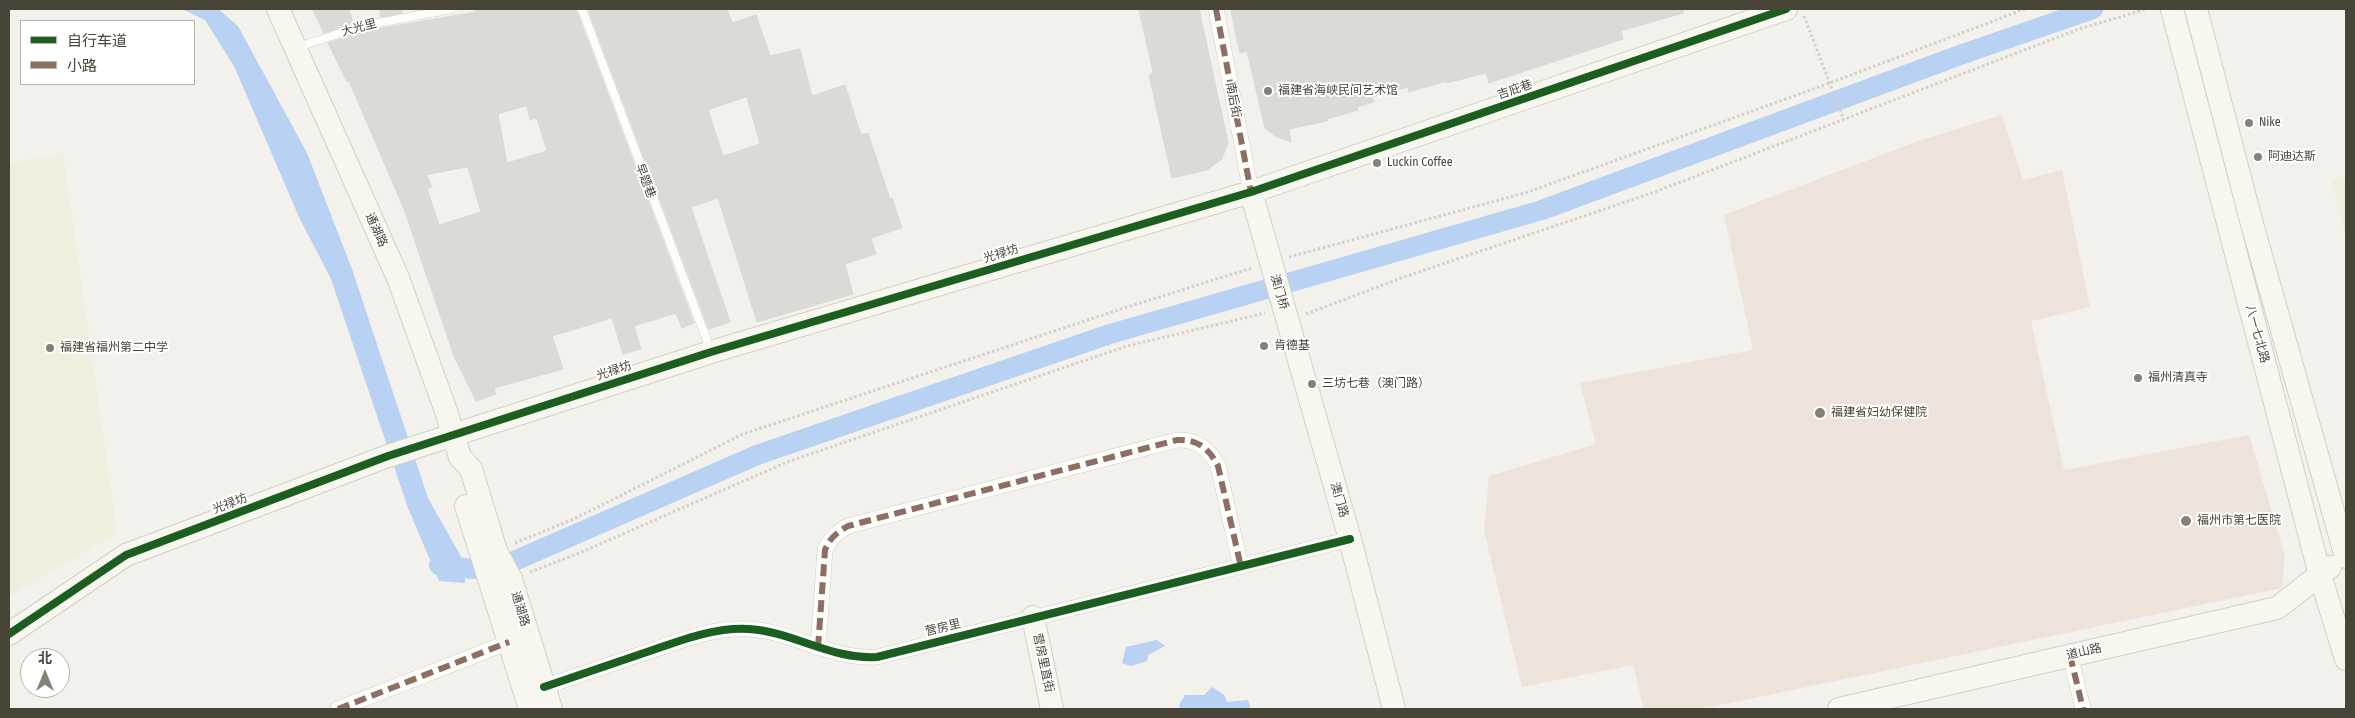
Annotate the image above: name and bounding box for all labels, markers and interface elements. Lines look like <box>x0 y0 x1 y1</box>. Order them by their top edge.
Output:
street label: 大光里 <box>340 16 378 40</box>
legend <box>20 20 195 85</box>
text: 自行车道 <box>67 32 127 50</box>
text: 小路 <box>67 57 97 75</box>
street label: 吉庇巷 <box>1496 77 1534 103</box>
street label: 南后街 <box>1222 81 1244 119</box>
place label: 福建省海峡民间艺术馆 <box>1278 84 1398 98</box>
marker: 福建省海峡民间艺术馆 <box>1262 85 1274 97</box>
place label: Nike <box>2259 116 2281 130</box>
marker: Nike <box>2243 117 2255 129</box>
place label: 阿迪达斯 <box>2268 150 2316 164</box>
marker: 阿迪达斯 <box>2252 151 2264 163</box>
place label: Luckin Coffee <box>1387 156 1453 170</box>
marker: Luckin Coffee <box>1371 157 1383 169</box>
street label: 早题巷 <box>632 162 658 200</box>
street label: 通湖路 <box>362 211 390 249</box>
street label: 光禄坊 <box>982 242 1020 266</box>
street label: 澳门桥 <box>1267 273 1291 311</box>
street label: 八一七北路 <box>2242 303 2272 365</box>
place label: 肯德基 <box>1274 339 1310 353</box>
marker: 肯德基 <box>1258 340 1270 352</box>
place label: 福建省福州第二中学 <box>60 341 168 355</box>
marker: 福建省福州第二中学 <box>44 342 56 354</box>
street label: 光禄坊 <box>595 359 633 383</box>
place label: 福州清真寺 <box>2148 371 2208 385</box>
marker: 福州清真寺 <box>2132 372 2144 384</box>
place label: 三坊七巷（澳门路） <box>1322 377 1430 391</box>
marker: 三坊七巷（澳门路） <box>1306 378 1318 390</box>
marker: 福建省妇幼保健院 <box>1813 406 1827 420</box>
place label: 福建省妇幼保健院 <box>1831 406 1927 420</box>
street label: 澳门路 <box>1327 481 1351 519</box>
street label: 光禄坊 <box>211 491 249 517</box>
marker: 福州市第七医院 <box>2179 514 2193 528</box>
place label: 福州市第七医院 <box>2197 514 2281 528</box>
street label: 通湖路 <box>508 590 532 628</box>
street label: 营房里 <box>924 617 962 639</box>
street label: 营房里直街 <box>1030 632 1056 694</box>
street label: 道山路 <box>2065 641 2103 663</box>
north arrow <box>20 648 70 698</box>
text: 北 <box>38 650 52 667</box>

